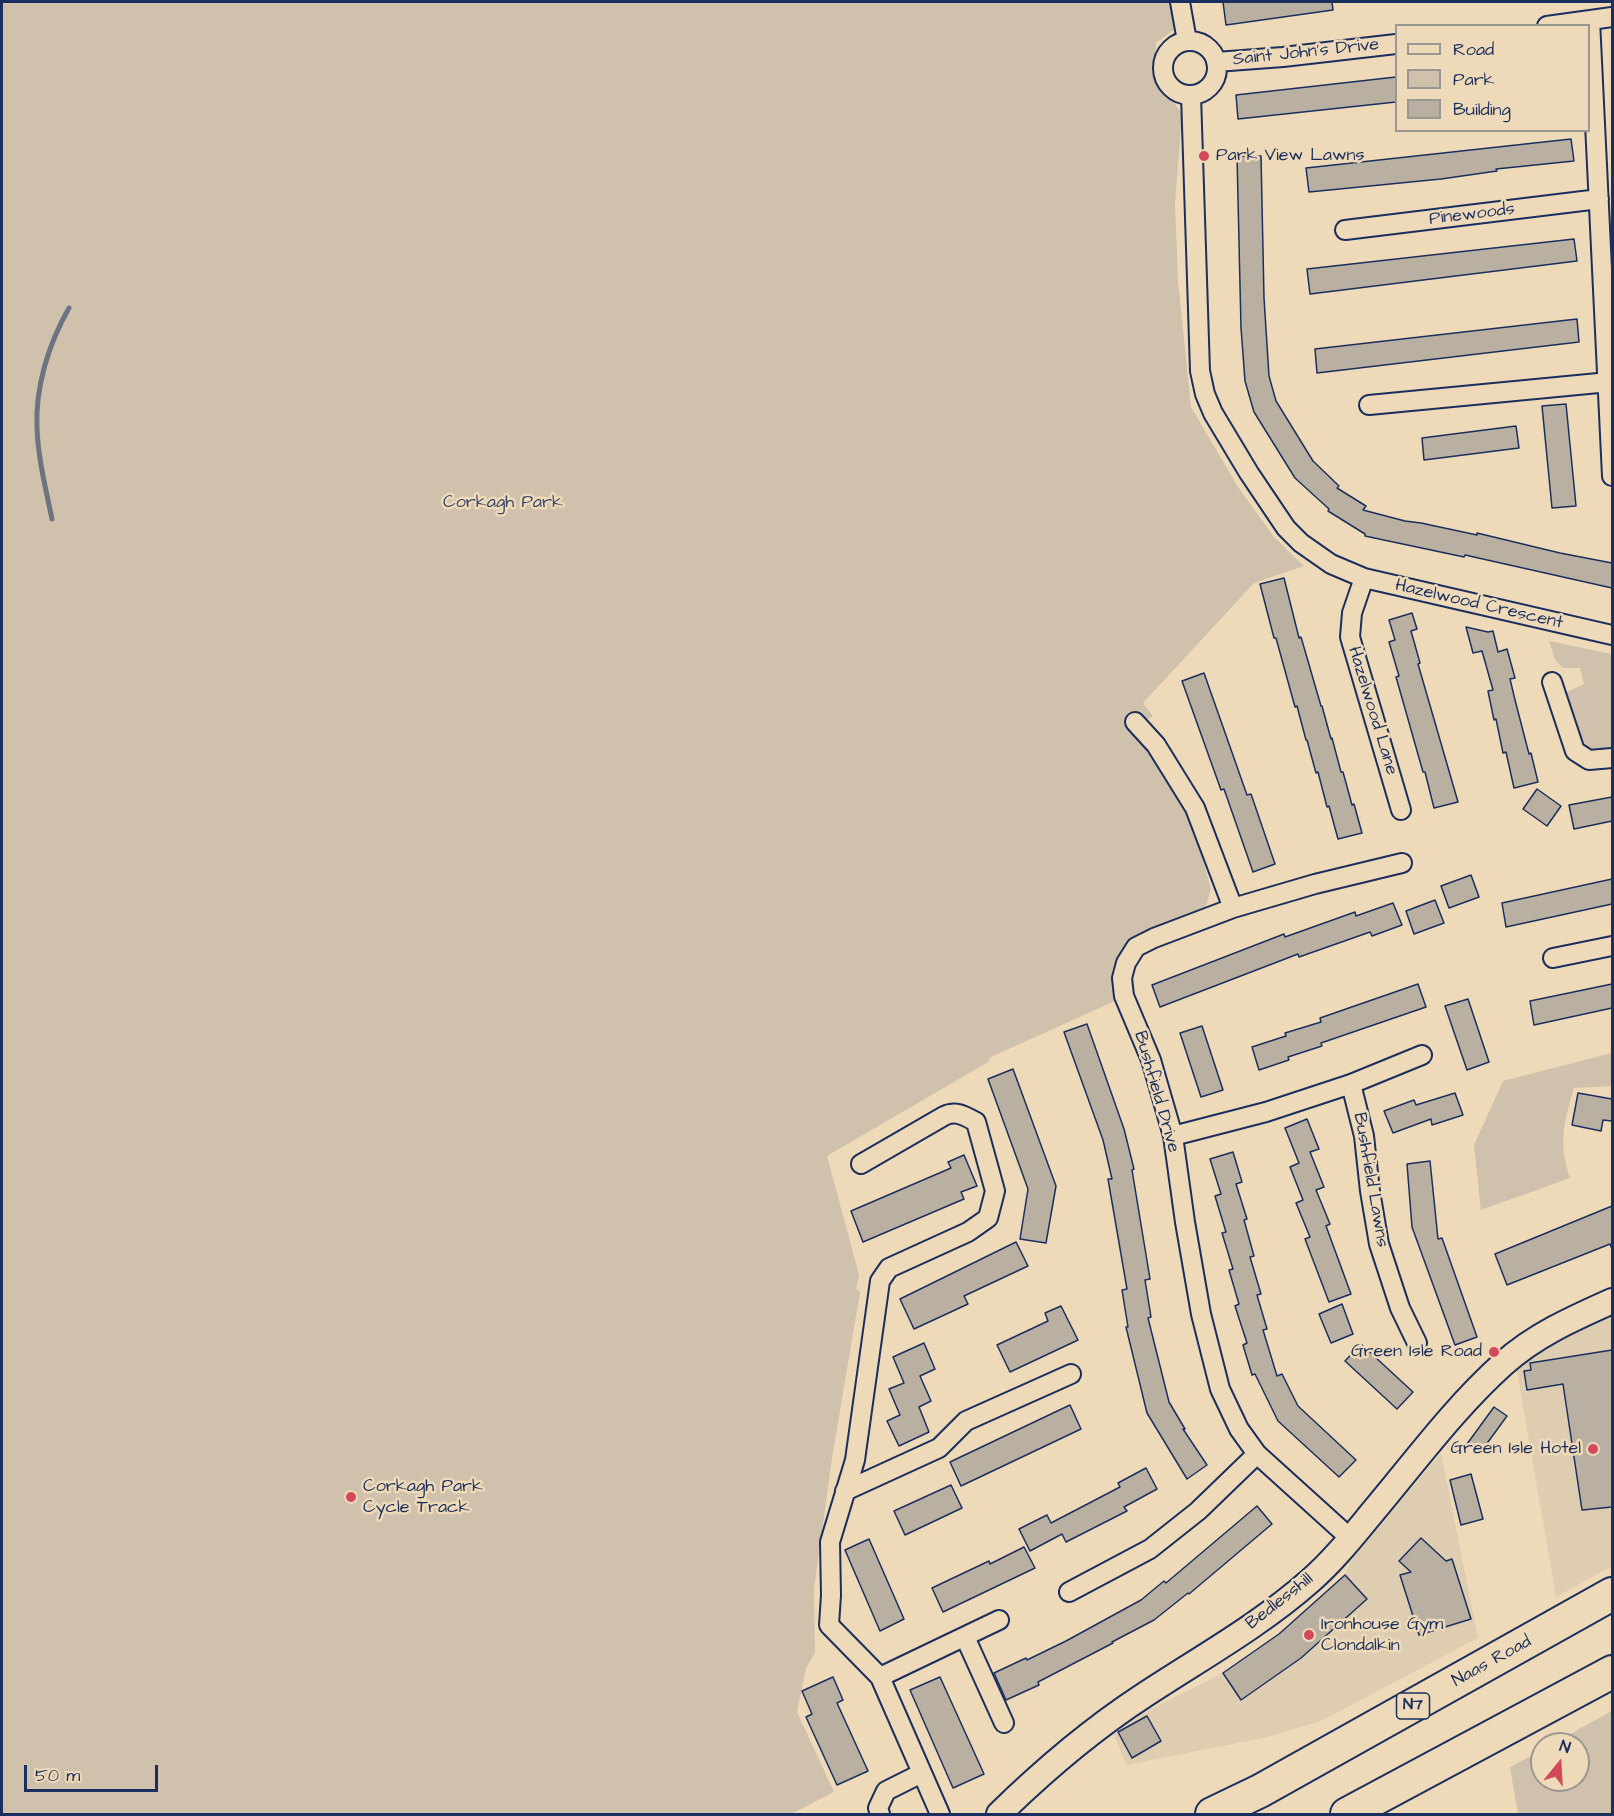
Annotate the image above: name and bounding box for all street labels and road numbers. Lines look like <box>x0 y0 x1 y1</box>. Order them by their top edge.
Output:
street label: Saint John's Drive <box>1232 35 1380 71</box>
street label: Pinewoods <box>1428 199 1516 231</box>
street label: Hazelwood Crescent <box>1393 575 1565 635</box>
street label: Hazelwood Lane <box>1342 644 1402 778</box>
street label: Bushfield Drive <box>1128 1029 1184 1155</box>
street label: Bushfield Lawns <box>1348 1111 1392 1249</box>
street label: Bedlesshill <box>1242 1569 1318 1635</box>
street label: Naas Road <box>1449 1631 1535 1693</box>
road number: N7 <box>1396 1693 1430 1719</box>

